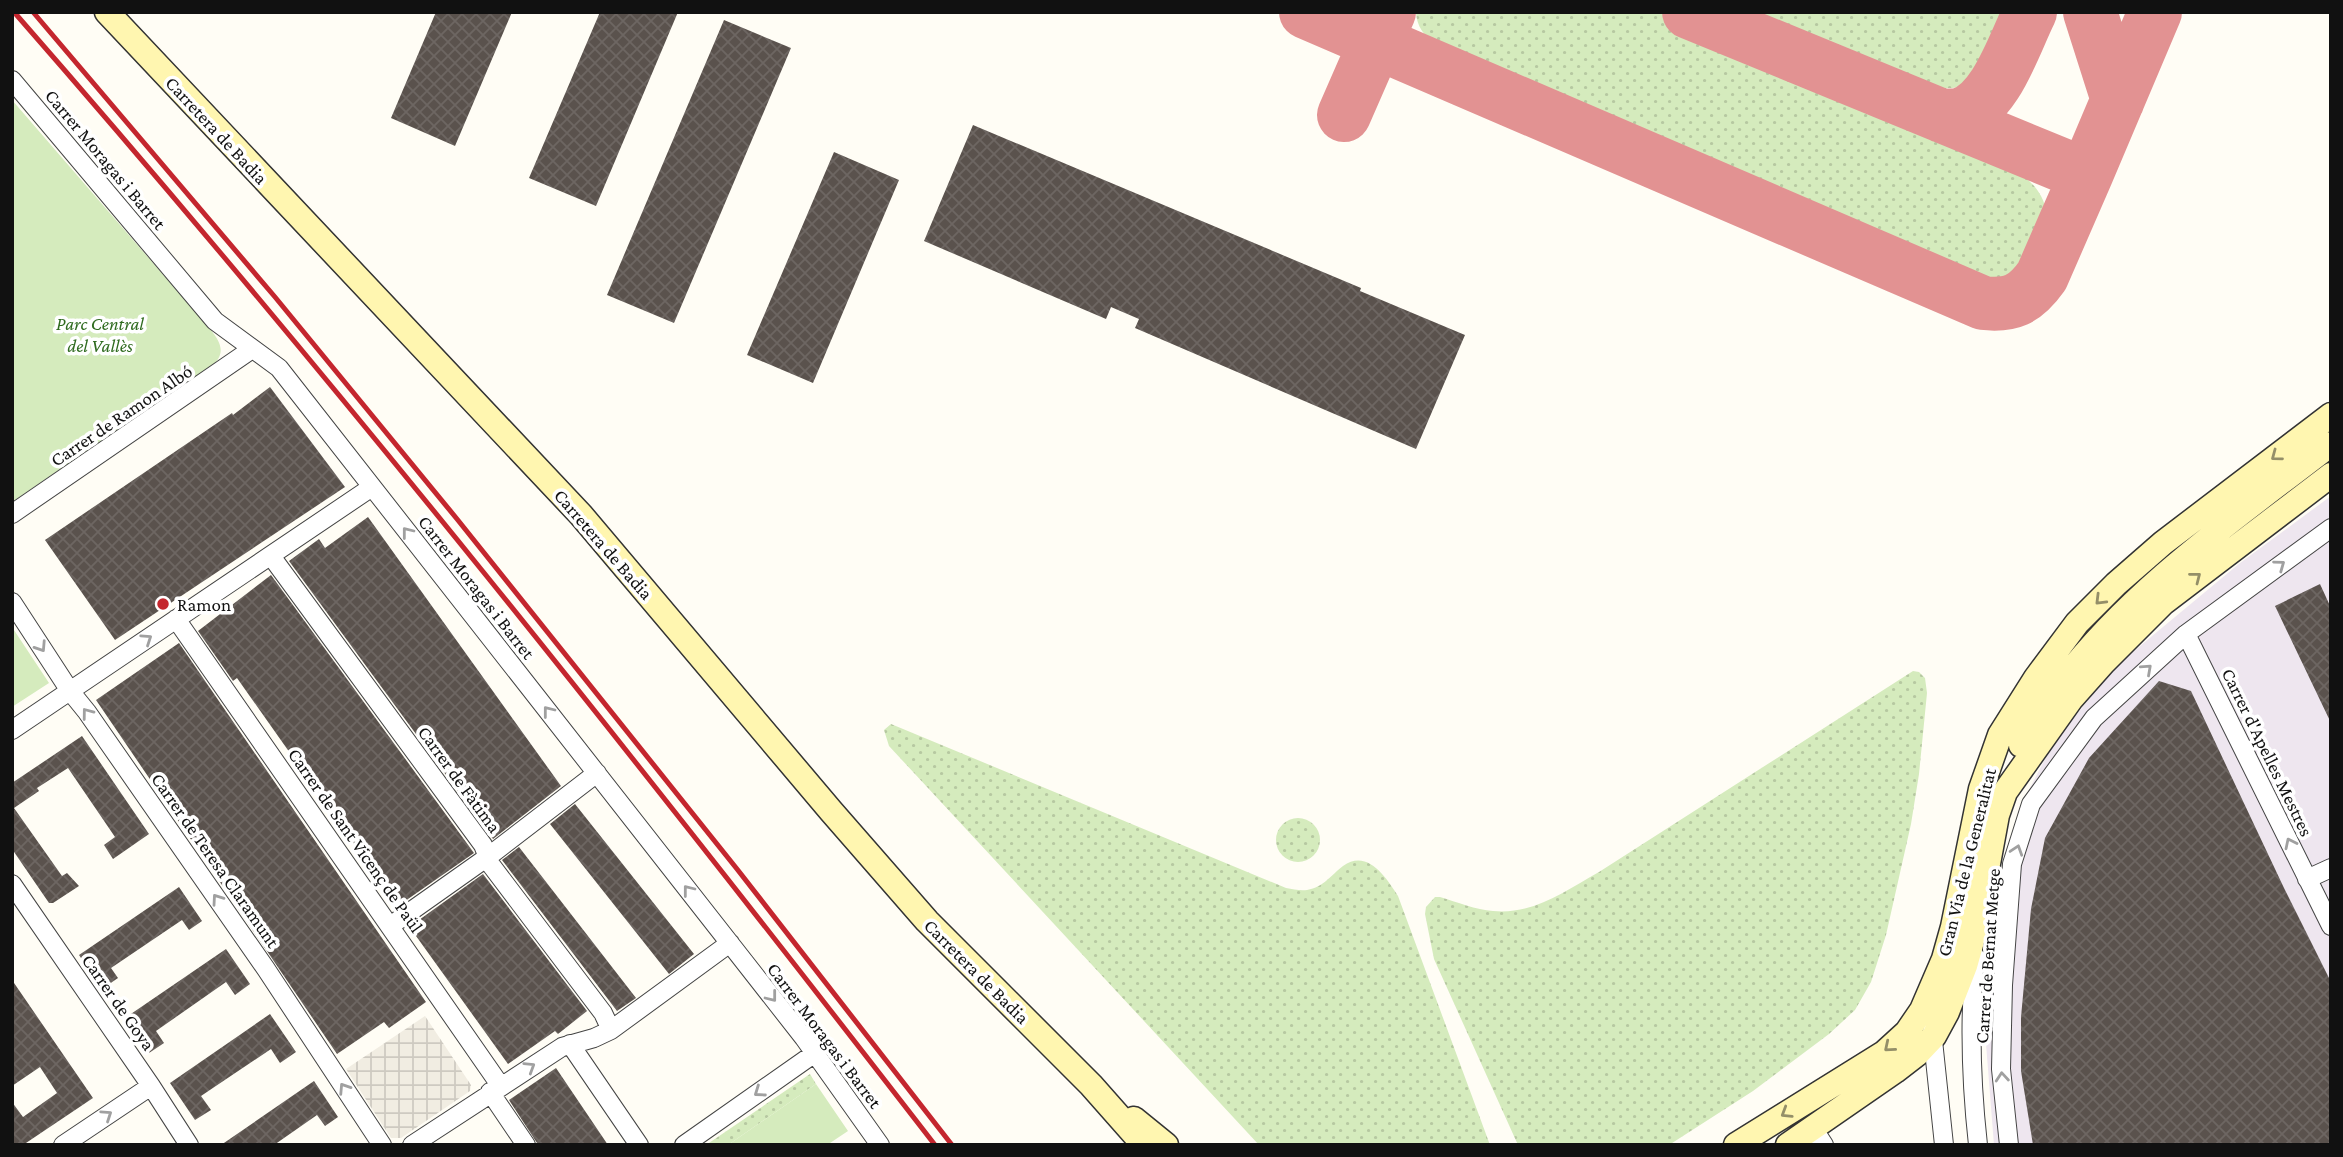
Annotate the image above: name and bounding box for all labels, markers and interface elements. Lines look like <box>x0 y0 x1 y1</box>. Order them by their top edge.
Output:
street label: Carretera de Badia <box>161 72 272 189</box>
street label: Carrer Moragas i Barret <box>41 85 171 234</box>
park label: Parc Central del Vallès <box>56 313 144 356</box>
street label: Carrer de Ramon Albó <box>47 360 196 471</box>
one-way arrow <box>2272 448 2284 461</box>
street label: Carretera de Badia <box>550 485 657 604</box>
street label: Carrer Moragas i Barret <box>414 511 540 664</box>
one-way arrow <box>403 527 415 540</box>
one-way arrow <box>2272 560 2285 573</box>
one-way arrow <box>2188 573 2201 586</box>
one-way arrow <box>2096 592 2109 605</box>
place label: Ramon <box>177 594 231 615</box>
marker: Ramon <box>155 596 171 612</box>
one-way arrow <box>139 634 152 647</box>
one-way arrow <box>33 639 45 652</box>
one-way arrow <box>2139 665 2152 677</box>
street label: Carrer d'Apelles Mestres <box>2218 665 2317 840</box>
one-way arrow <box>543 706 556 719</box>
one-way arrow <box>82 708 95 720</box>
street label: Carrer de Fàtima <box>414 722 505 837</box>
street label: Carrer de Sant Vicenç de Paül <box>284 744 427 936</box>
street label: Gran Via de la Generalitat <box>1933 765 2000 959</box>
street label: Carrer de Teresa Claramunt <box>147 769 284 952</box>
one-way arrow <box>2284 838 2298 850</box>
one-way arrow <box>2008 845 2023 857</box>
street label: Carrer de Bernat Metge <box>1971 868 2004 1044</box>
one-way arrow <box>684 885 697 897</box>
one-way arrow <box>213 894 225 907</box>
street label: Carretera de Badia <box>920 915 1034 1028</box>
street label: Carrer de Goya <box>78 950 160 1055</box>
street label: Carrer Moragas i Barret <box>763 959 886 1113</box>
one-way arrow <box>764 990 777 1002</box>
one-way arrow <box>1885 1039 1898 1051</box>
one-way arrow <box>523 1062 536 1075</box>
one-way arrow <box>1995 1071 2010 1082</box>
one-way arrow <box>340 1083 352 1096</box>
one-way arrow <box>754 1084 767 1097</box>
one-way arrow <box>1780 1105 1793 1118</box>
one-way arrow <box>99 1111 112 1123</box>

